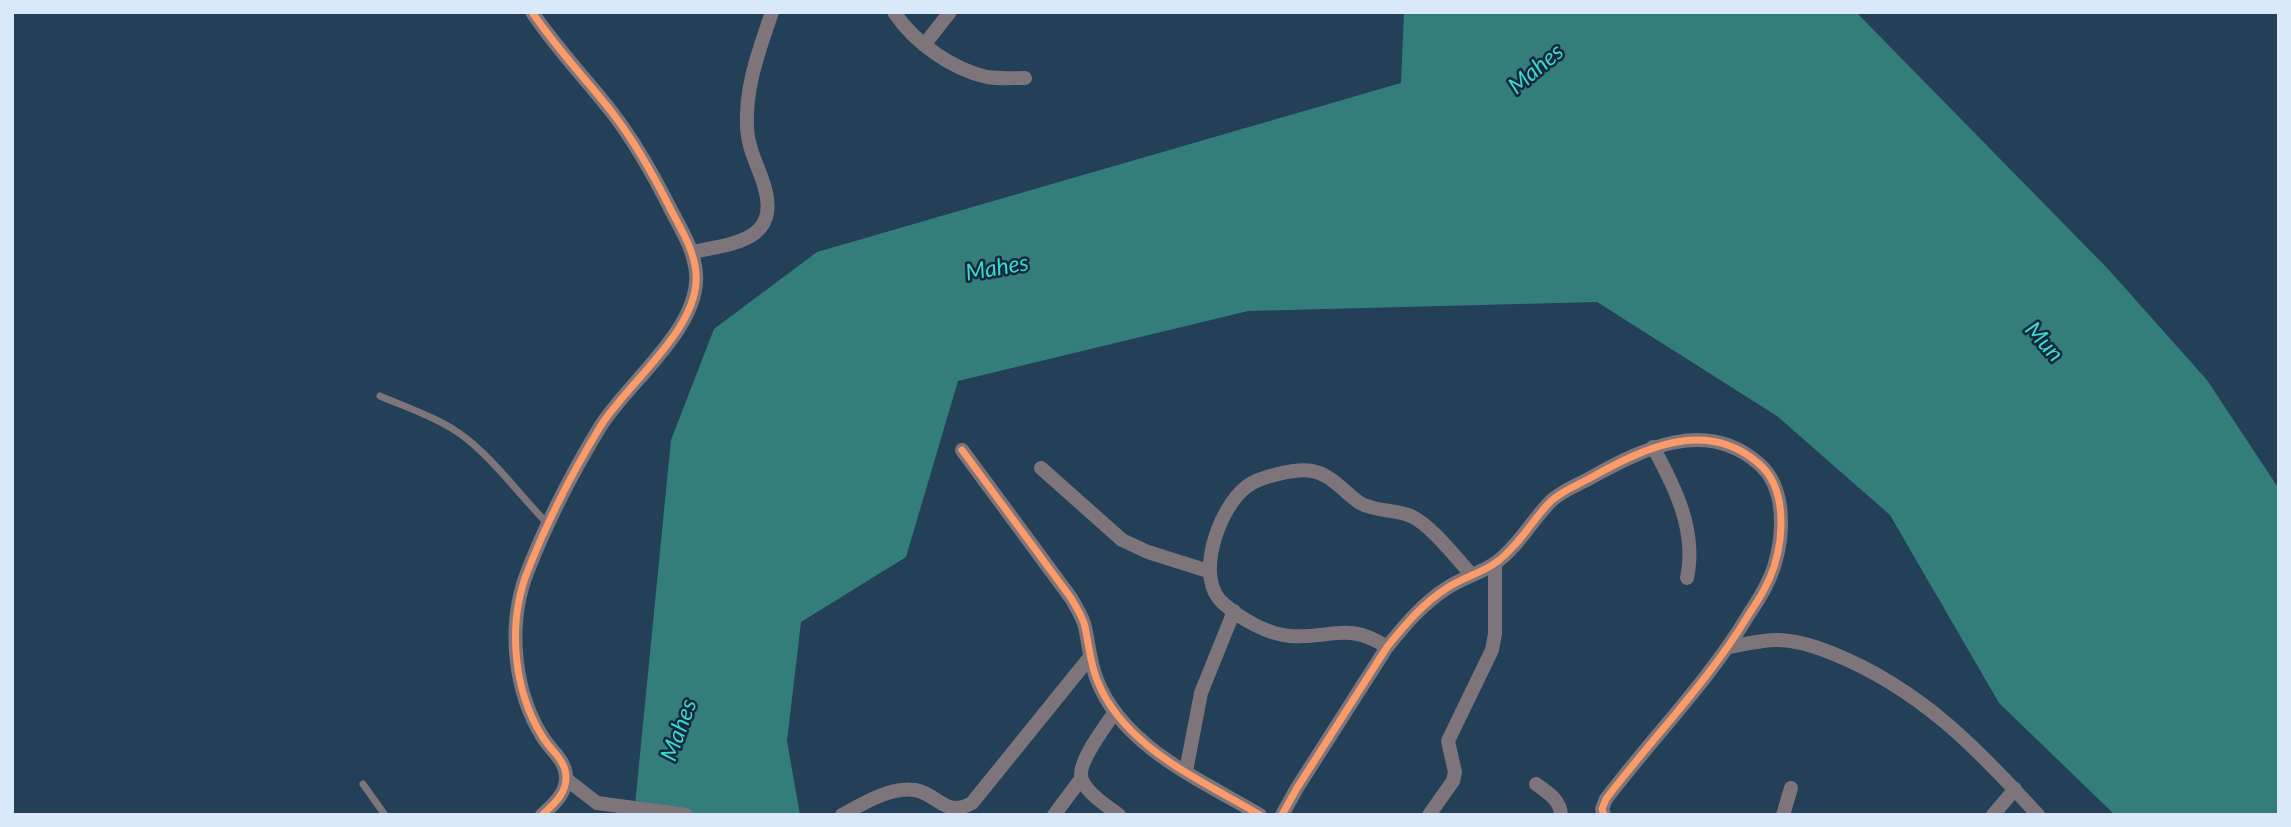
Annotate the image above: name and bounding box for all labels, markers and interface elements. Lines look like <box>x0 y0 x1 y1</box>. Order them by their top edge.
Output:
water label: Mahes <box>1503 38 1569 100</box>
water label: Mahes <box>963 249 1031 287</box>
water label: Mun <box>2019 316 2069 368</box>
water label: Mahes <box>655 695 703 765</box>

